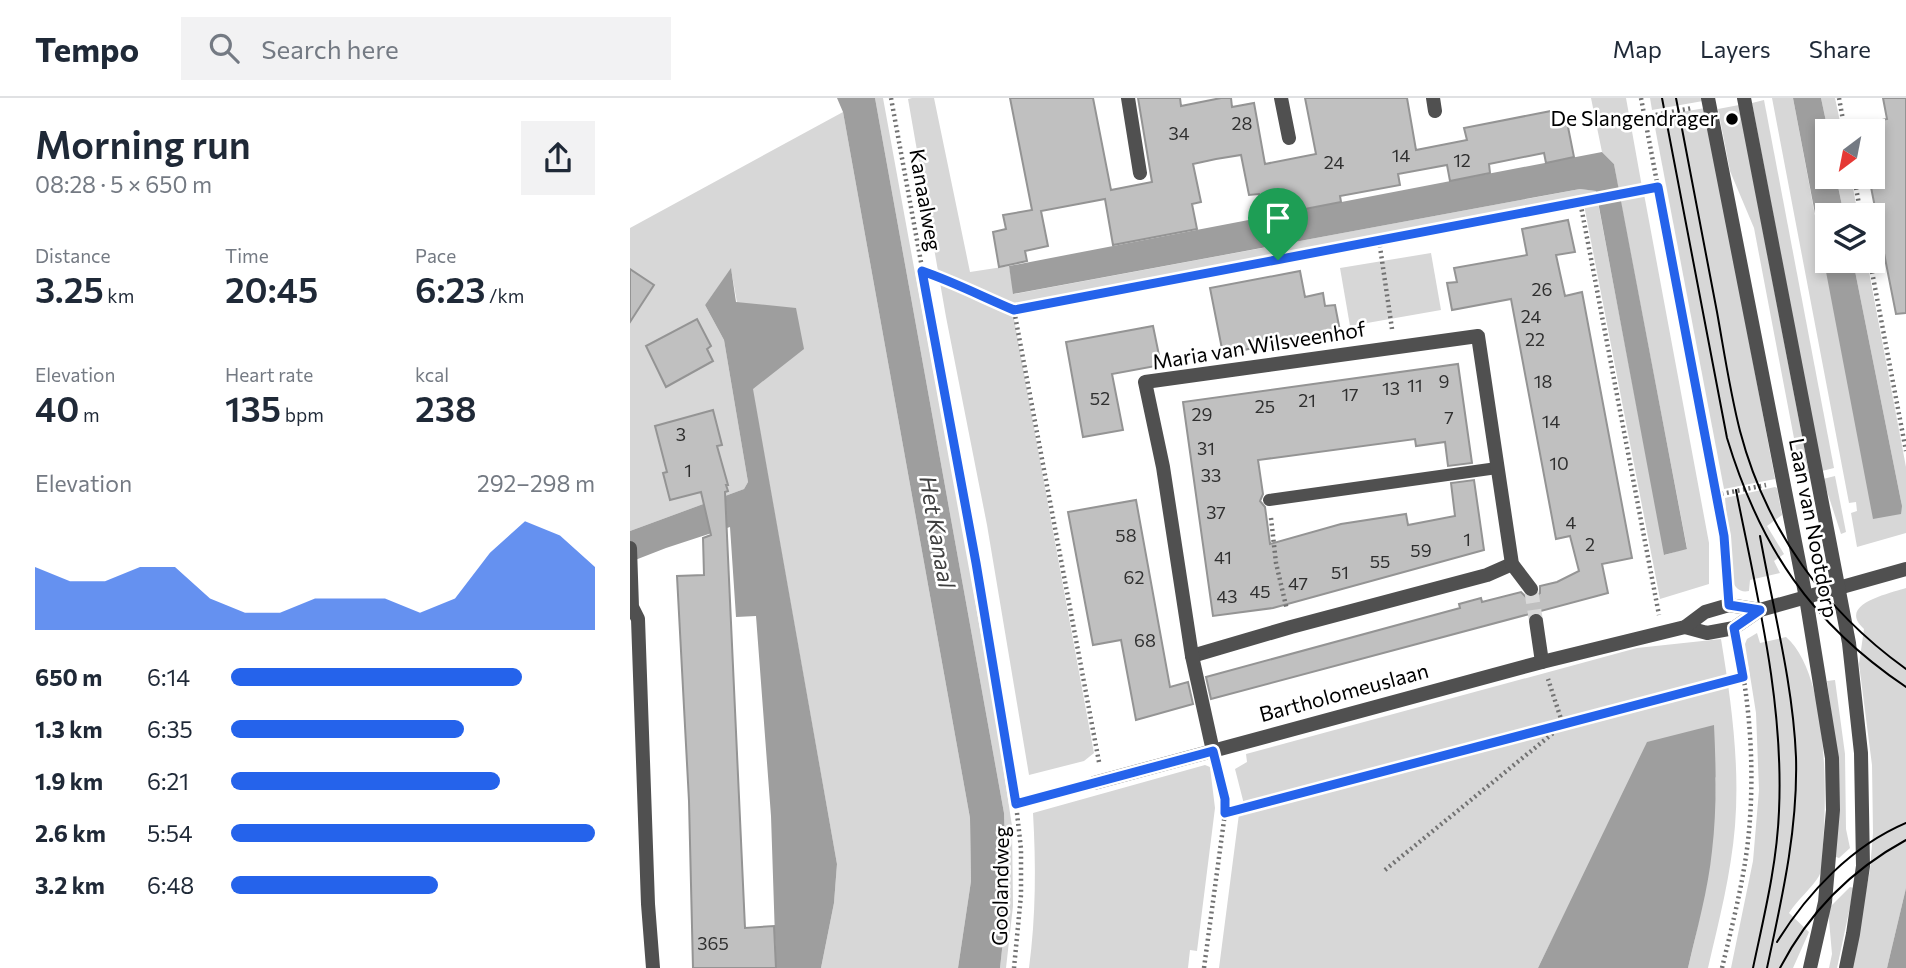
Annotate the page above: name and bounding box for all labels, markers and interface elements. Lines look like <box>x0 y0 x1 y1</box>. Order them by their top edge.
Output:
search box <box>181 17 671 80</box>
text: Tempo <box>35 28 139 69</box>
icon: search <box>205 29 243 67</box>
text: Search here <box>261 33 399 64</box>
text: Map <box>1613 34 1662 63</box>
text: Layers <box>1700 34 1771 63</box>
text: Share <box>1809 34 1871 63</box>
place label: De Slangendrager <box>1551 105 1718 130</box>
marker: De Slangendrager <box>1724 111 1740 127</box>
house number: 28 <box>1232 112 1253 134</box>
north arrow <box>1815 119 1885 189</box>
map controls <box>1815 119 1885 273</box>
text: Morning run <box>35 120 251 167</box>
button: share <box>521 121 595 195</box>
house number: 34 <box>1168 122 1190 144</box>
house number: 14 <box>1392 144 1410 166</box>
street label: Kanaalweg <box>905 147 948 253</box>
house number: 12 <box>1453 149 1471 171</box>
house number: 24 <box>1324 151 1344 173</box>
text: 08:28 · 5 × 650 m <box>35 170 212 198</box>
pin <box>1248 188 1308 260</box>
icon: arrive <box>1259 199 1297 237</box>
button: layers <box>1815 203 1885 273</box>
text: Distance <box>35 244 111 267</box>
text: Time <box>225 244 269 267</box>
text: Pace <box>415 244 456 267</box>
text: 3.25 <box>35 267 104 310</box>
text: 20:45 <box>225 267 318 310</box>
text: 6:23 <box>415 267 485 310</box>
house number: 26 <box>1532 278 1552 300</box>
text: km <box>104 284 134 307</box>
text: /km <box>485 284 524 307</box>
house number: 24 <box>1521 305 1541 327</box>
street label: Maria van Wilsveenhof <box>1150 315 1368 374</box>
house number: 22 <box>1525 328 1545 350</box>
text: Elevation <box>35 363 115 386</box>
text: Heart rate <box>225 363 313 386</box>
text: kcal <box>415 363 449 386</box>
house number: 9 <box>1439 370 1449 392</box>
house number: 18 <box>1534 370 1552 392</box>
house number: 11 <box>1407 374 1423 396</box>
house number: 13 <box>1382 377 1400 399</box>
house number: 17 <box>1341 383 1359 405</box>
text: 40 <box>35 386 79 429</box>
text: 135 <box>225 386 281 429</box>
text: 238 <box>415 386 477 429</box>
house number: 52 <box>1090 387 1110 409</box>
house number: 21 <box>1298 389 1316 411</box>
house number: 25 <box>1255 395 1275 417</box>
text: m <box>79 403 100 426</box>
text: bpm <box>281 403 324 426</box>
house number: 29 <box>1192 403 1212 425</box>
house number: 7 <box>1444 406 1454 428</box>
house number: 14 <box>1542 410 1560 432</box>
house number: 3 <box>676 423 686 445</box>
street label: Laan van Nootdorp <box>1785 436 1844 620</box>
house number: 31 <box>1197 437 1215 459</box>
house number: 10 <box>1549 452 1569 474</box>
house number: 1 <box>684 459 692 481</box>
house number: 33 <box>1201 464 1221 486</box>
text: Elevation <box>35 469 132 497</box>
text: 292–298 m <box>477 469 595 497</box>
water label: Het Kanaal <box>914 473 962 591</box>
house number: 37 <box>1206 501 1226 523</box>
house number: 4 <box>1566 511 1577 533</box>
house number: 58 <box>1115 524 1137 546</box>
house number: 1 <box>1463 528 1471 550</box>
house number: 2 <box>1585 533 1595 555</box>
house number: 59 <box>1410 539 1432 561</box>
house number: 41 <box>1214 546 1232 568</box>
house number: 55 <box>1370 550 1390 572</box>
house number: 51 <box>1331 561 1349 583</box>
house number: 62 <box>1124 566 1144 588</box>
house number: 47 <box>1288 572 1308 594</box>
house number: 45 <box>1249 580 1271 602</box>
house number: 43 <box>1216 585 1238 607</box>
house number: 68 <box>1134 629 1156 651</box>
street label: Bartholomeuslaan <box>1256 657 1431 726</box>
text: 650 m <box>35 663 102 691</box>
text: 6:14 <box>147 663 190 691</box>
text: 1.3 km <box>35 715 103 743</box>
text: 6:35 <box>147 715 193 743</box>
text: 1.9 km <box>35 767 103 795</box>
text: 6:21 <box>147 767 189 795</box>
text: 2.6 km <box>35 819 106 847</box>
text: 5:54 <box>147 819 193 847</box>
street label: Goolandweg <box>986 826 1013 946</box>
text: 3.2 km <box>35 871 105 899</box>
text: 6:48 <box>147 871 194 899</box>
house number: 365 <box>697 932 729 954</box>

